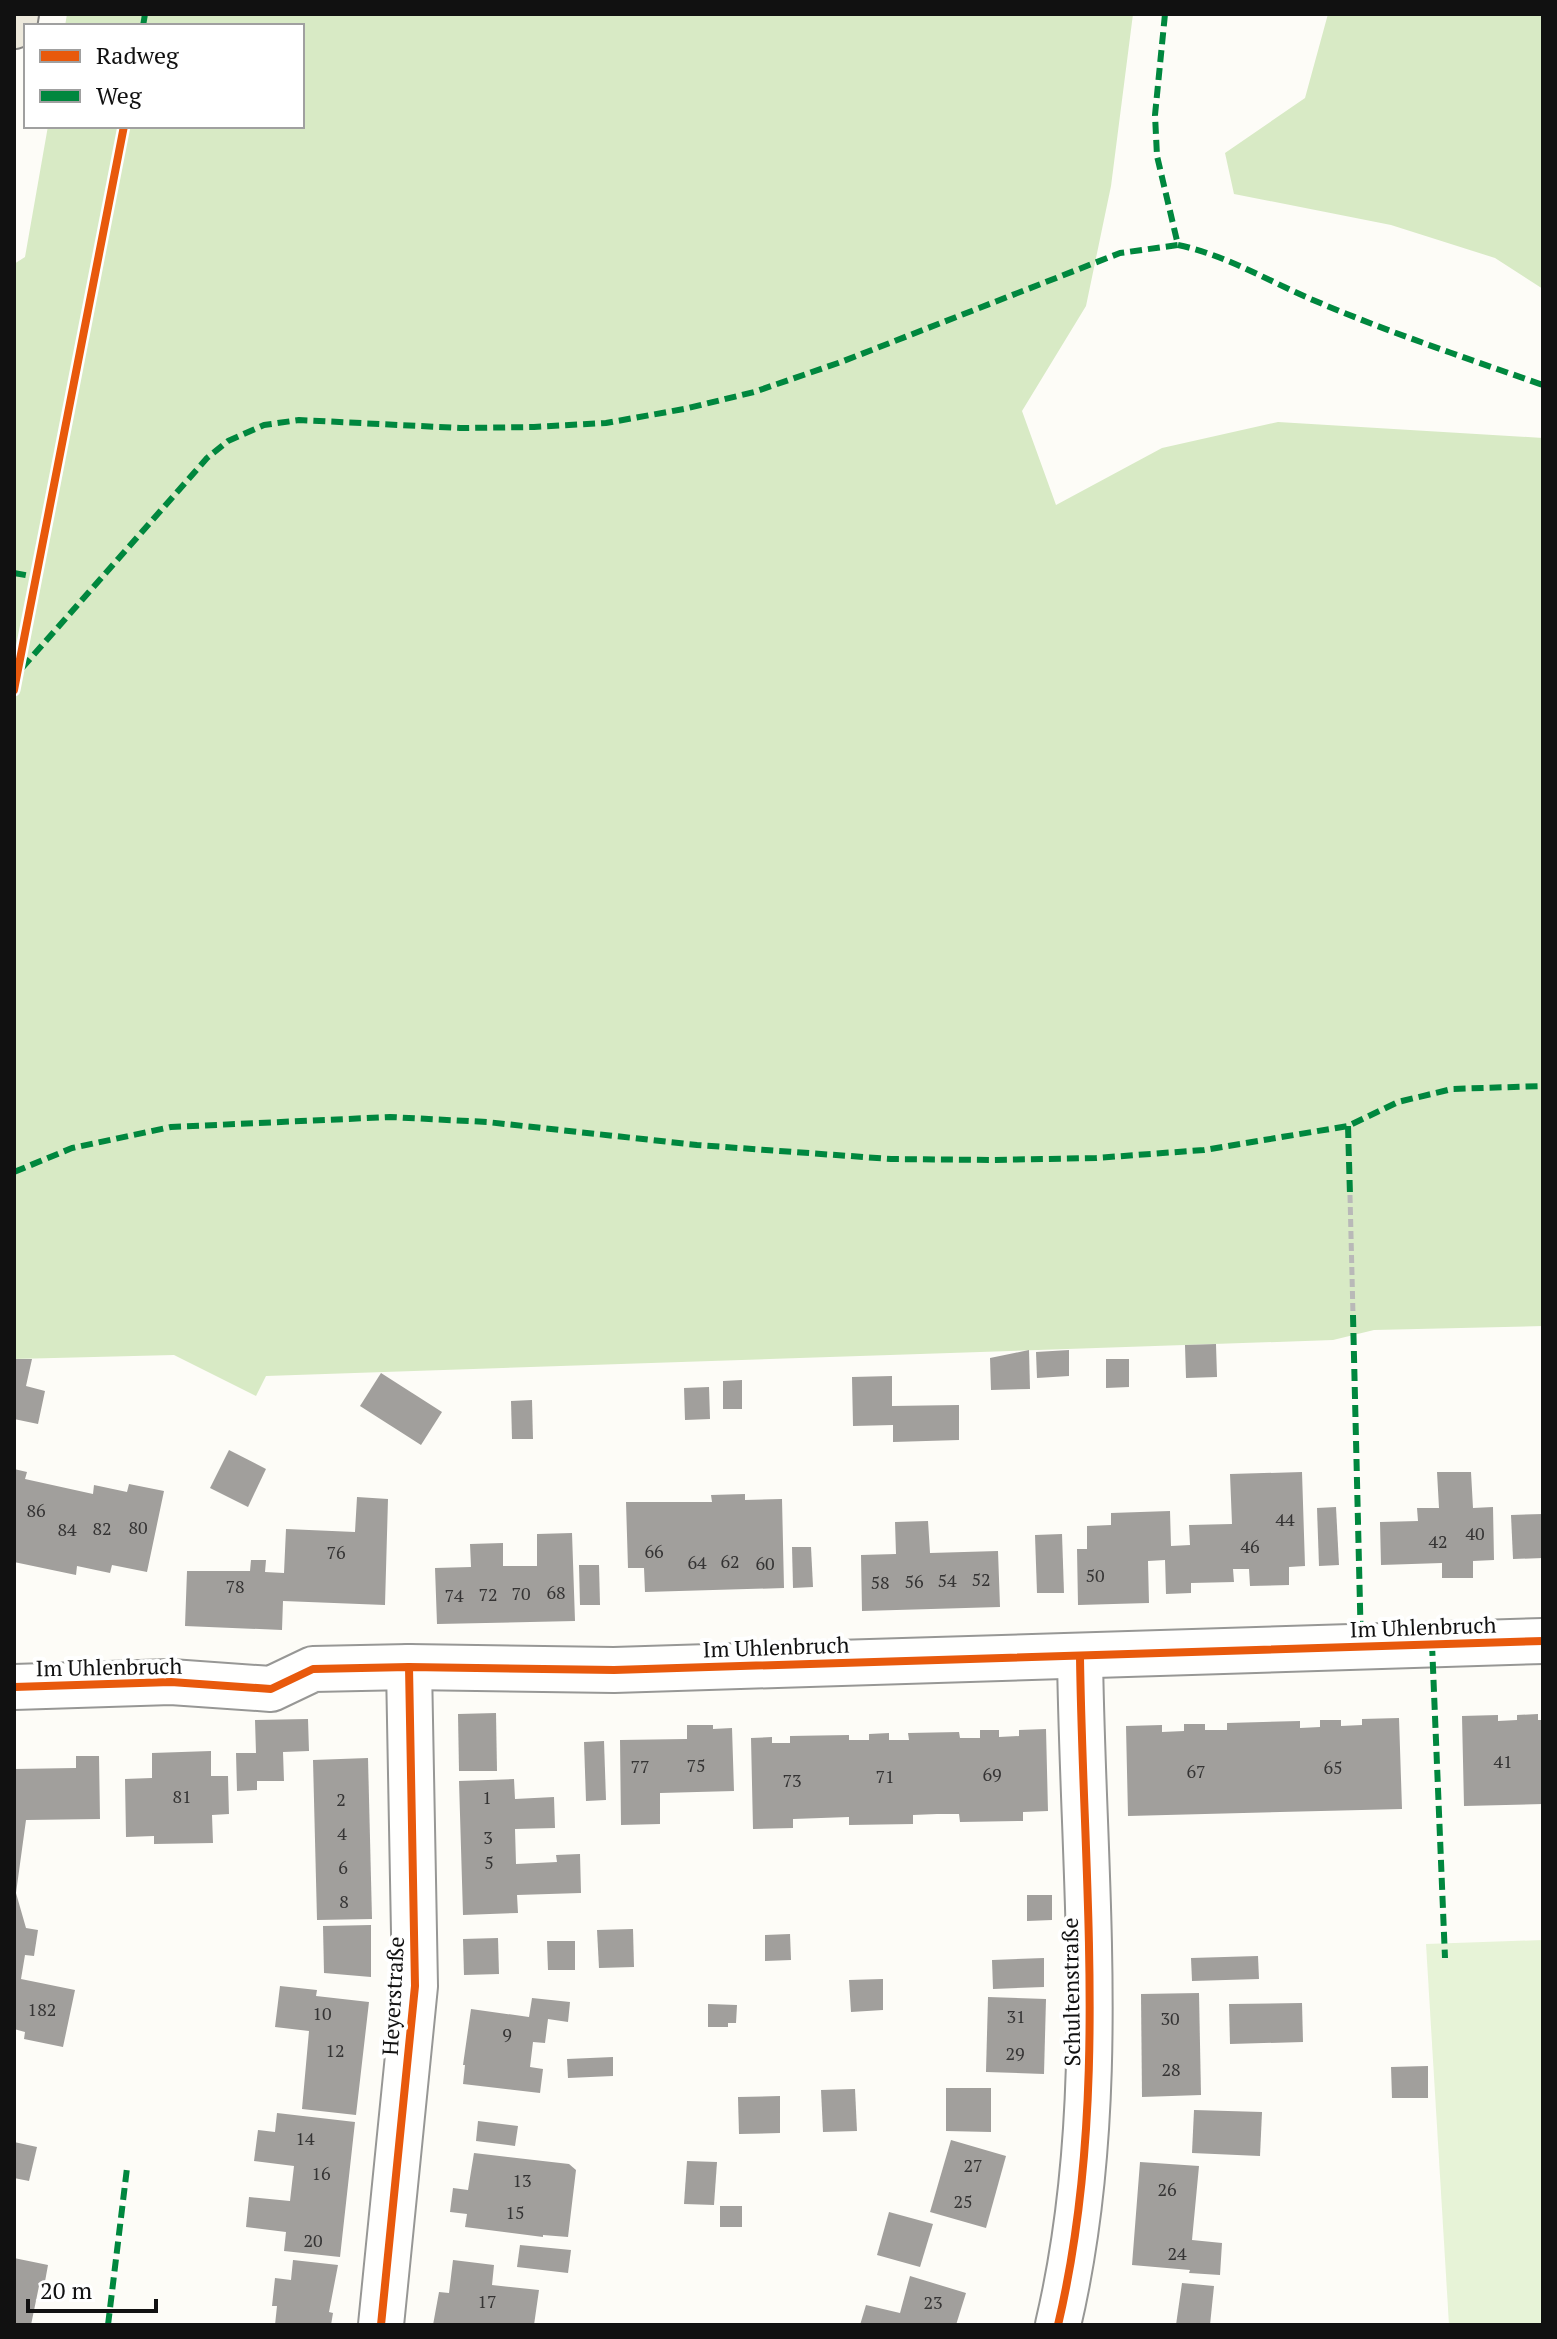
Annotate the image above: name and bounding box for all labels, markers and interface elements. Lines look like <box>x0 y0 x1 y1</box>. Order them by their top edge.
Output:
legend <box>24 24 304 128</box>
text: Radweg <box>96 39 179 71</box>
text: Weg <box>96 79 142 111</box>
house number: 86 <box>26 1498 46 1522</box>
house number: 44 <box>1275 1507 1295 1531</box>
house number: 80 <box>128 1515 148 1539</box>
house number: 82 <box>92 1516 112 1540</box>
house number: 84 <box>57 1517 77 1541</box>
house number: 40 <box>1465 1521 1485 1545</box>
house number: 42 <box>1428 1529 1448 1553</box>
house number: 46 <box>1240 1534 1260 1558</box>
house number: 66 <box>644 1539 664 1563</box>
house number: 76 <box>326 1540 346 1564</box>
house number: 62 <box>720 1549 740 1573</box>
house number: 64 <box>687 1550 707 1574</box>
house number: 60 <box>755 1551 775 1575</box>
house number: 50 <box>1085 1563 1105 1587</box>
house number: 52 <box>971 1567 991 1591</box>
house number: 54 <box>937 1568 957 1592</box>
house number: 56 <box>904 1569 924 1593</box>
house number: 58 <box>870 1570 890 1594</box>
house number: 78 <box>225 1574 245 1598</box>
house number: 68 <box>546 1580 566 1604</box>
house number: 70 <box>511 1581 531 1605</box>
house number: 72 <box>478 1582 498 1606</box>
house number: 74 <box>444 1583 464 1607</box>
street label: Im Uhlenbruch <box>1349 1609 1497 1644</box>
street label: Im Uhlenbruch <box>702 1629 850 1664</box>
street label: Im Uhlenbruch <box>35 1651 183 1682</box>
house number: 41 <box>1493 1749 1513 1773</box>
house number: 75 <box>686 1753 706 1777</box>
house number: 77 <box>630 1754 650 1778</box>
house number: 65 <box>1323 1755 1343 1779</box>
house number: 67 <box>1186 1759 1206 1783</box>
house number: 69 <box>982 1762 1002 1786</box>
house number: 71 <box>875 1764 895 1788</box>
house number: 73 <box>782 1768 802 1792</box>
house number: 81 <box>172 1784 192 1808</box>
house number: 1 <box>482 1785 492 1809</box>
house number: 2 <box>336 1787 346 1811</box>
house number: 4 <box>337 1821 347 1845</box>
house number: 3 <box>483 1825 493 1849</box>
house number: 5 <box>484 1850 494 1874</box>
house number: 6 <box>338 1855 348 1879</box>
house number: 8 <box>339 1889 349 1913</box>
street label: Schultenstraße <box>1055 1917 1086 2067</box>
street label: Heyerstraße <box>375 1936 410 2056</box>
house number: 182 <box>28 1997 56 2021</box>
house number: 10 <box>312 2001 332 2025</box>
house number: 31 <box>1006 2004 1026 2028</box>
house number: 30 <box>1160 2006 1180 2030</box>
house number: 9 <box>502 2022 512 2046</box>
house number: 12 <box>325 2038 345 2062</box>
house number: 29 <box>1005 2041 1025 2065</box>
house number: 28 <box>1161 2057 1181 2081</box>
house number: 14 <box>295 2126 315 2150</box>
house number: 27 <box>963 2153 983 2177</box>
house number: 16 <box>311 2161 331 2185</box>
house number: 13 <box>512 2168 532 2192</box>
house number: 26 <box>1157 2177 1177 2201</box>
house number: 25 <box>953 2189 973 2213</box>
house number: 15 <box>505 2200 525 2224</box>
house number: 20 <box>303 2228 323 2252</box>
house number: 24 <box>1167 2241 1187 2265</box>
scale bar <box>28 2263 156 2313</box>
text: 20 m <box>40 2274 92 2306</box>
house number: 17 <box>477 2289 497 2313</box>
house number: 23 <box>923 2290 943 2314</box>

